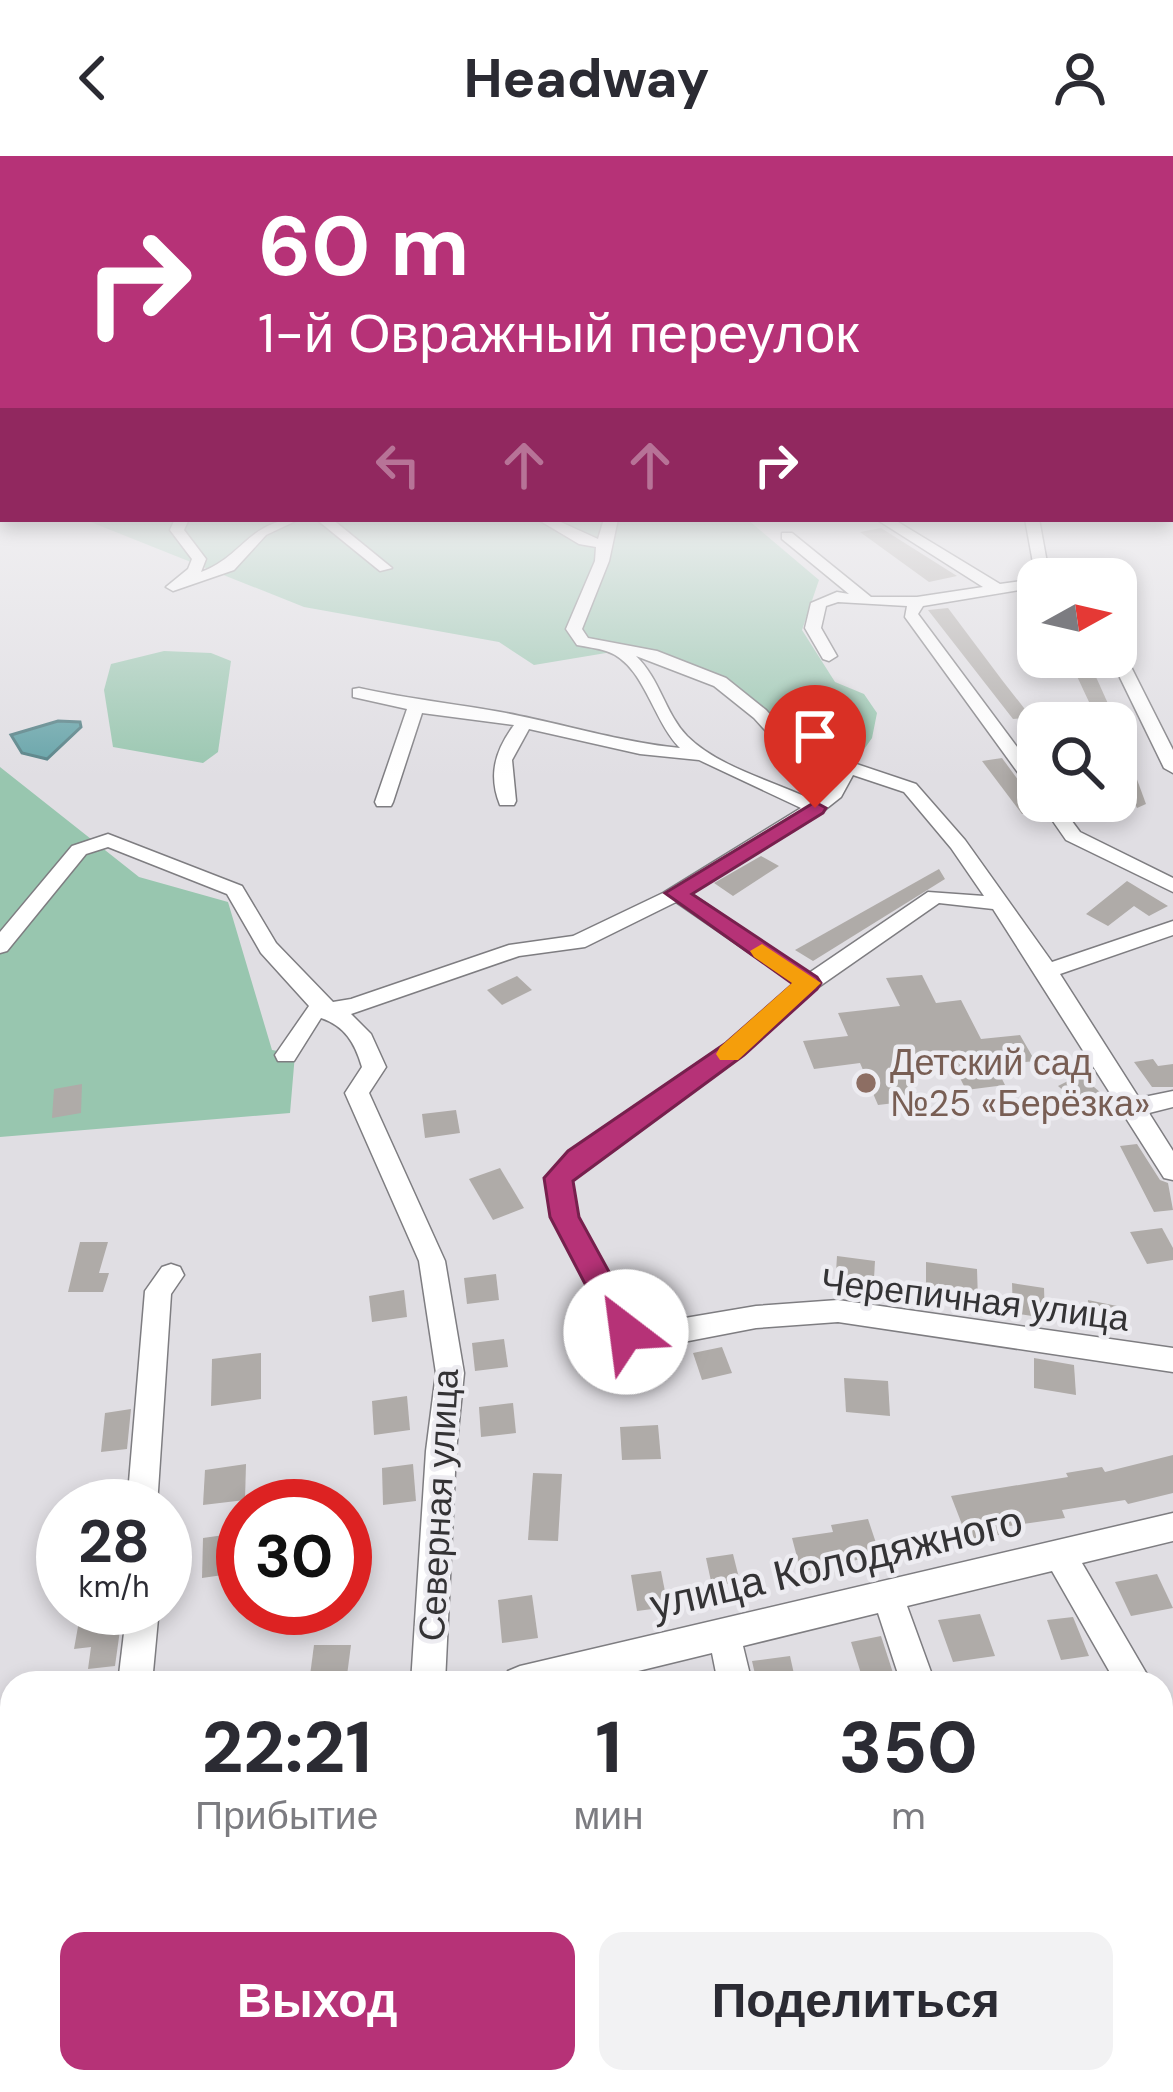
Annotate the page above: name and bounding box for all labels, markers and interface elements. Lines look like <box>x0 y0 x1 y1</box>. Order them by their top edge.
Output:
text: Headway <box>464 43 709 114</box>
icon: back <box>60 45 126 111</box>
icon: person <box>1047 45 1113 111</box>
text: 60 m <box>258 192 469 301</box>
icon: right <box>60 204 216 360</box>
text: 1-й Овражный переулок <box>258 298 859 369</box>
icon: left <box>365 432 431 498</box>
icon: ahead <box>491 432 557 498</box>
icon: ahead <box>617 432 683 498</box>
icon: right <box>743 432 809 498</box>
north arrow <box>1017 558 1137 678</box>
map controls <box>1017 558 1137 822</box>
pin <box>764 685 866 808</box>
button: search <box>1017 702 1137 822</box>
icon: arrive <box>782 703 848 769</box>
place label: Детский сад №25 «Берёзка» <box>890 1039 1150 1127</box>
marker: Детский сад №25 «Берёзка» <box>853 1070 879 1096</box>
street label: Черепичная улица <box>818 1257 1133 1342</box>
position arrow <box>563 1269 689 1395</box>
street label: Северная улица <box>408 1367 469 1642</box>
speed limit sign: 30 <box>216 1479 372 1635</box>
street label: улица Колодяжного <box>644 1493 1028 1632</box>
text: 28 <box>78 1502 150 1581</box>
text: km/h <box>79 1567 149 1606</box>
text: 22:21 <box>202 1701 372 1794</box>
text: 1 <box>595 1701 622 1794</box>
text: 350 <box>839 1701 978 1794</box>
text: Прибытие <box>195 1790 378 1841</box>
text: мин <box>573 1790 644 1841</box>
text: m <box>891 1790 926 1841</box>
button: Выход <box>60 1932 575 2070</box>
button: Поделиться <box>599 1932 1113 2070</box>

